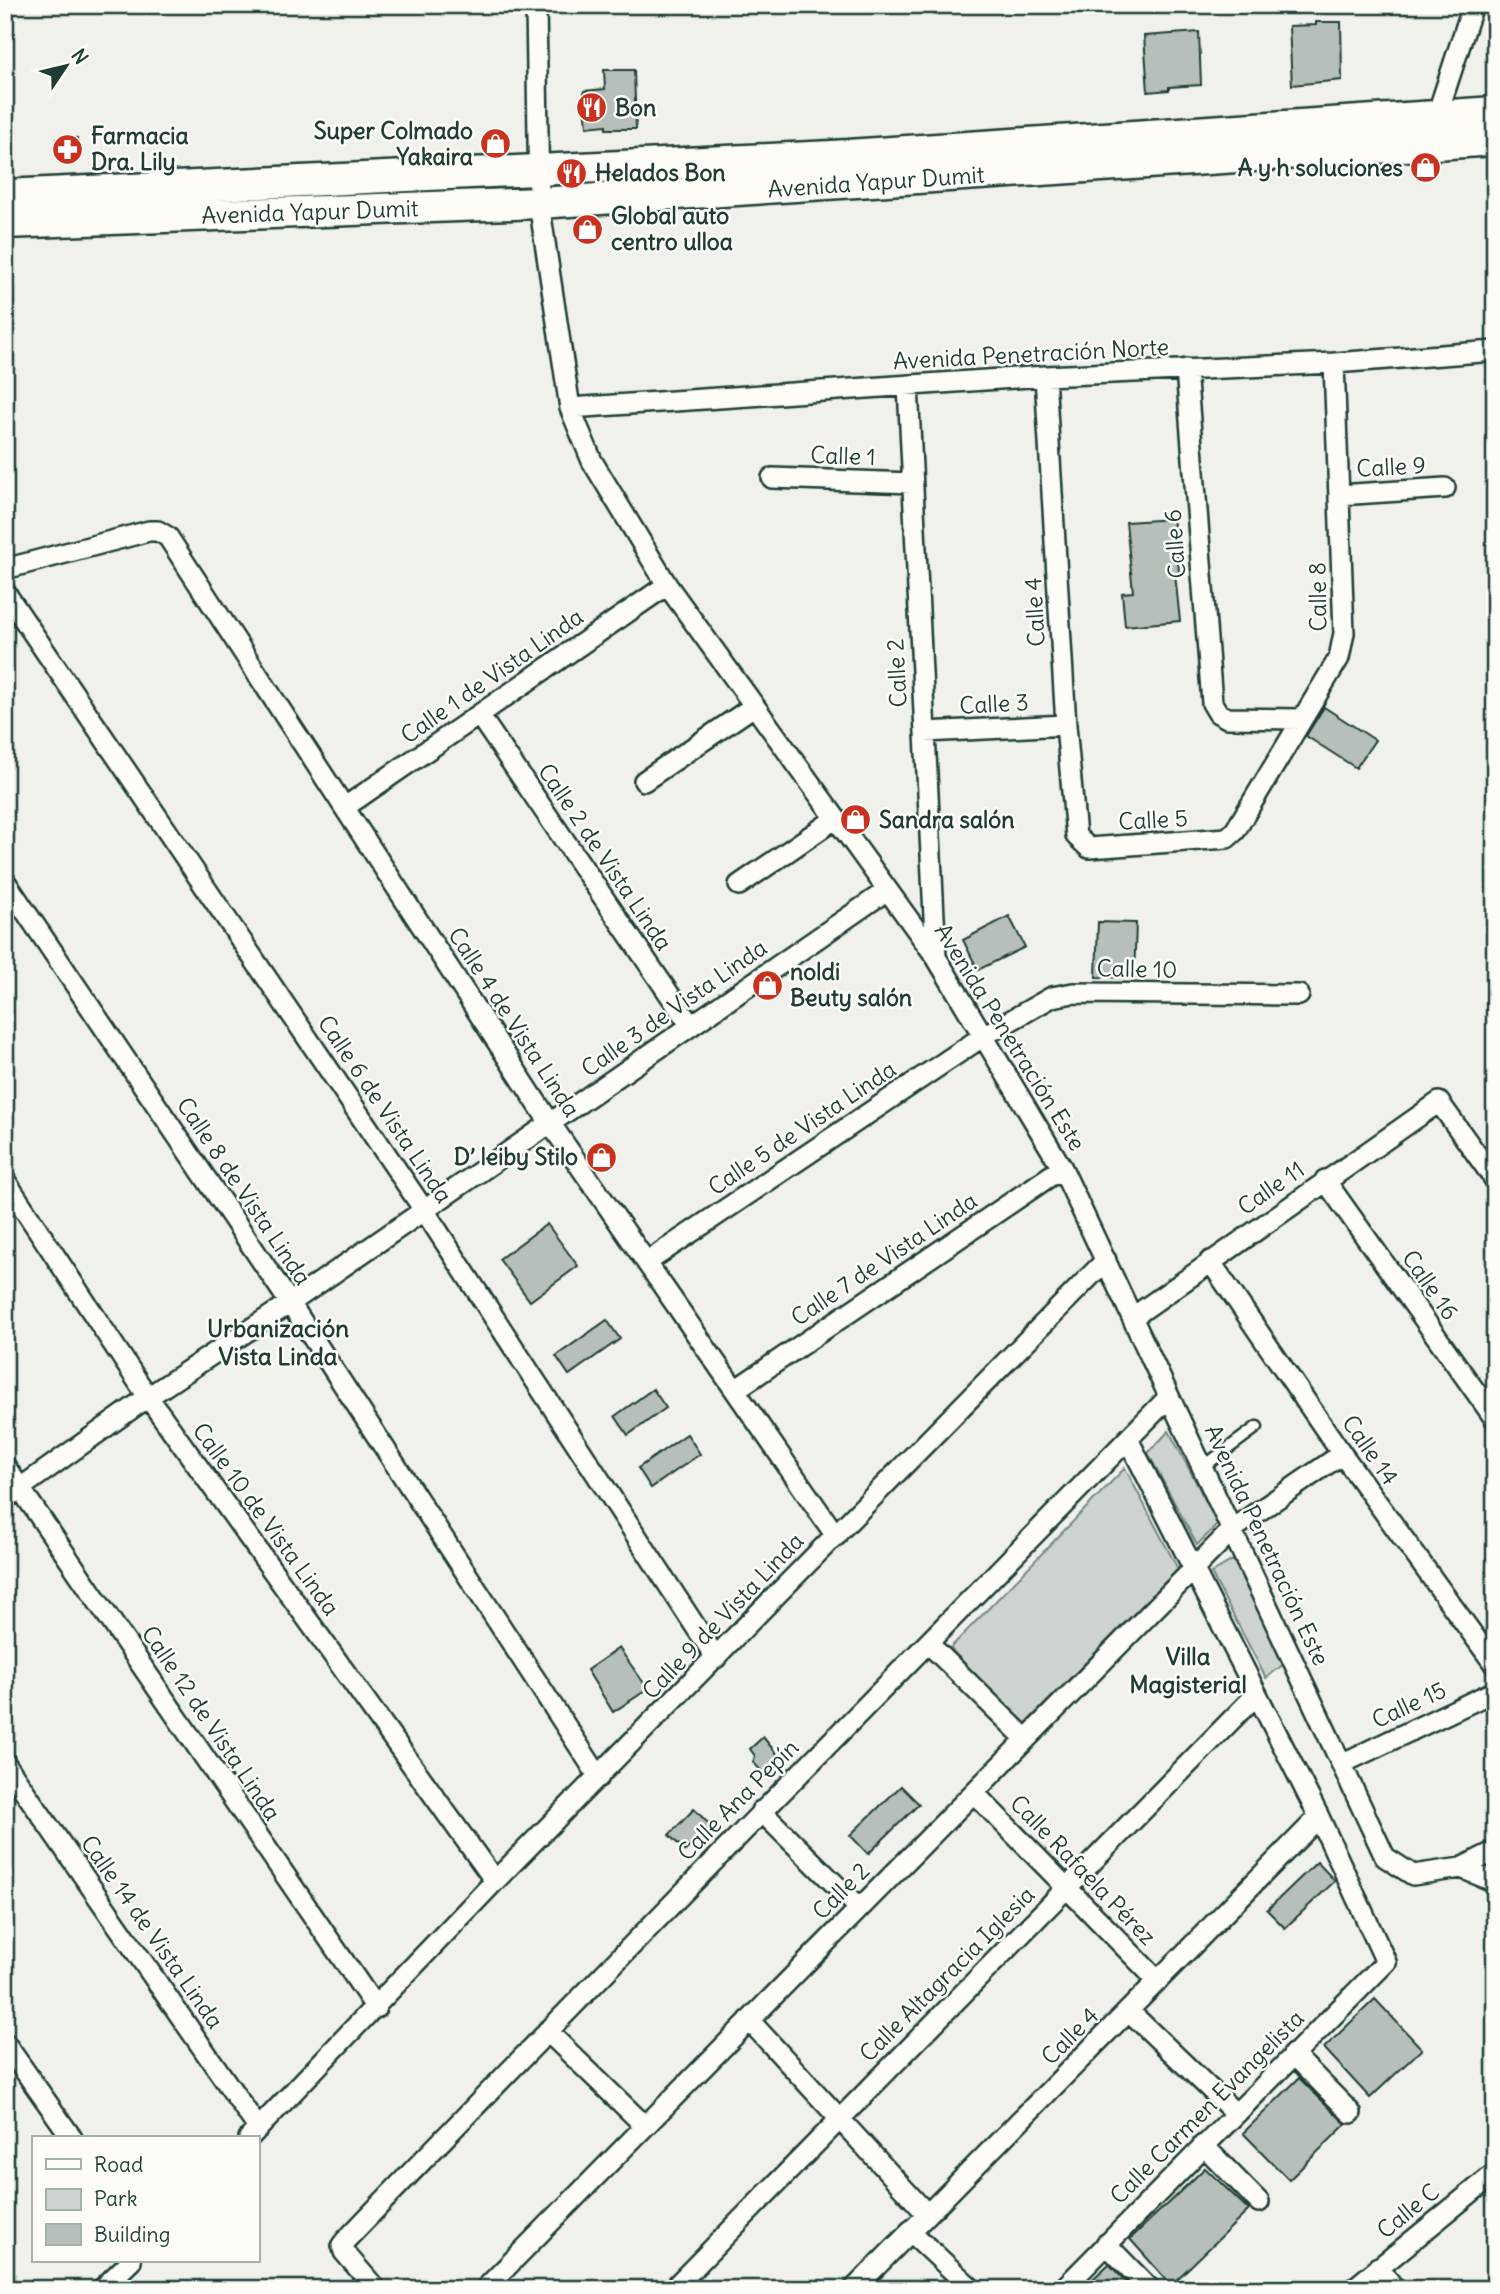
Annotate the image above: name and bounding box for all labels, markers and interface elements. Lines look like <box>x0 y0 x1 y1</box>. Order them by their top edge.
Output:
north arrow <box>32 32 102 102</box>
text: N <box>66 44 94 69</box>
restaurant icon: Bon <box>575 91 609 125</box>
place label: Bon <box>615 93 656 122</box>
place label: Super Colmado Yakaira <box>314 116 473 171</box>
place label: Farmacia Dra. Lily <box>91 121 189 176</box>
shop icon: Super Colmado Yakaira <box>479 127 513 161</box>
pharmacy icon: Farmacia Dra. Lily <box>51 132 85 166</box>
shop icon: A y h soluciones <box>1409 151 1443 185</box>
place label: A y h soluciones <box>1238 153 1403 182</box>
restaurant icon: Helados Bon <box>555 156 589 190</box>
place label: Helados Bon <box>595 158 726 187</box>
street label: Avenida Yapur Dumit <box>767 159 986 204</box>
street label: Avenida Yapur Dumit <box>201 193 419 230</box>
place label: Global auto centro ulloa <box>611 201 733 256</box>
shop icon: Global auto centro ulloa <box>571 212 605 246</box>
street label: Avenida Penetración Norte <box>892 332 1170 375</box>
street label: Calle 1 <box>810 440 876 471</box>
street label: Calle 9 <box>1356 450 1426 483</box>
street label: Calle 6 <box>1158 508 1191 580</box>
street label: Calle 8 <box>1302 562 1333 632</box>
street label: Calle 4 <box>1018 577 1051 648</box>
street label: Calle 1 de Vista Linda <box>395 602 589 749</box>
street label: Calle 2 <box>880 638 913 708</box>
street label: Calle 3 <box>959 687 1029 720</box>
street label: Calle 2 de Vista Linda <box>532 758 679 956</box>
shop icon: Sandra salón <box>839 803 873 837</box>
street label: Calle 5 <box>1118 803 1188 836</box>
place label: Sandra salón <box>879 805 1015 834</box>
street label: Avenida Penetración Este <box>929 918 1092 1156</box>
street label: Calle 4 de Vista Linda <box>442 921 587 1122</box>
street label: Calle 3 de Vista Linda <box>575 933 772 1083</box>
street label: Calle 10 <box>1096 953 1178 984</box>
place label: noldi Beuty salón <box>790 957 912 1012</box>
shop icon: noldi Beuty salón <box>750 968 784 1002</box>
street label: Calle 6 de Vista Linda <box>312 1009 459 1208</box>
street label: Calle 5 de Vista Linda <box>702 1054 901 1201</box>
street label: Calle 8 de Vista Linda <box>171 1091 318 1290</box>
shop icon: D’ leiby Stilo <box>584 1140 618 1174</box>
place label: D’ leiby Stilo <box>454 1142 578 1171</box>
street label: Calle 11 <box>1232 1154 1310 1221</box>
street label: Calle 7 de Vista Linda <box>785 1186 982 1332</box>
street label: Calle 16 <box>1396 1244 1465 1325</box>
district label: Urbanización Vista Linda <box>207 1313 349 1371</box>
street label: Calle 14 <box>1336 1409 1405 1490</box>
street label: Calle 10 de Vista Linda <box>187 1417 346 1621</box>
street label: Avenida Penetración Este <box>1199 1420 1336 1670</box>
street label: Calle 9 de Vista Linda <box>636 1526 810 1705</box>
street label: Calle 12 de Vista Linda <box>135 1620 287 1826</box>
district label: Villa Magisterial <box>1129 1641 1247 1699</box>
street label: Calle 15 <box>1367 1675 1451 1734</box>
street label: Calle Ana Pepín <box>671 1733 804 1866</box>
street label: Calle Rafaela Pérez <box>1004 1788 1162 1951</box>
street label: Calle 14 de Vista Linda <box>75 1829 230 2034</box>
street label: Calle 2 <box>806 1856 875 1925</box>
street label: Calle Altagracia Iglesia <box>853 1880 1040 2067</box>
street label: Calle 4 <box>1035 2001 1104 2070</box>
street label: Calle Carmen Evangelista <box>1104 2004 1310 2210</box>
legend <box>32 2136 259 2262</box>
text: Road <box>94 2151 143 2178</box>
street label: Calle C <box>1371 2177 1445 2244</box>
text: Park <box>94 2185 137 2212</box>
text: Building <box>94 2221 170 2248</box>

